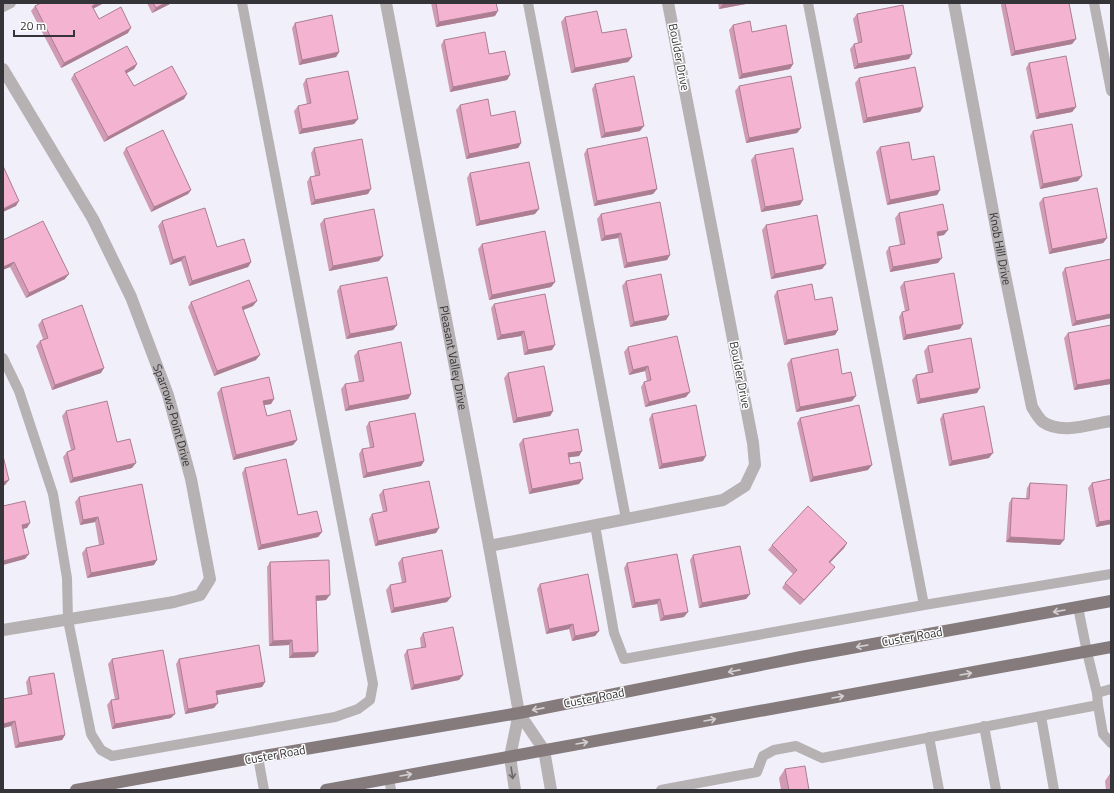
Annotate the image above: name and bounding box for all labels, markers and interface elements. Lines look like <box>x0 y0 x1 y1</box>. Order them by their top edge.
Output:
scale bar <box>14 12 74 38</box>
text: 20 m <box>20 16 46 35</box>
street label: Boulder Drive <box>664 22 695 92</box>
street label: Knob Hill Drive <box>984 211 1017 287</box>
street label: Pleasant Valley Drive <box>435 304 473 411</box>
street label: Boulder Drive <box>725 340 756 410</box>
street label: Sparrows Point Drive <box>148 361 197 468</box>
one-way arrow <box>1053 607 1066 615</box>
street label: Custer Road <box>880 622 944 651</box>
one-way arrow <box>856 643 869 651</box>
one-way arrow <box>728 667 741 675</box>
one-way arrow <box>959 670 972 678</box>
street label: Custer Road <box>562 682 626 713</box>
one-way arrow <box>831 693 844 701</box>
one-way arrow <box>532 706 545 714</box>
one-way arrow <box>703 716 716 724</box>
one-way arrow <box>575 739 588 747</box>
street label: Custer Road <box>243 740 307 769</box>
one-way arrow <box>508 766 516 779</box>
one-way arrow <box>399 771 412 779</box>

